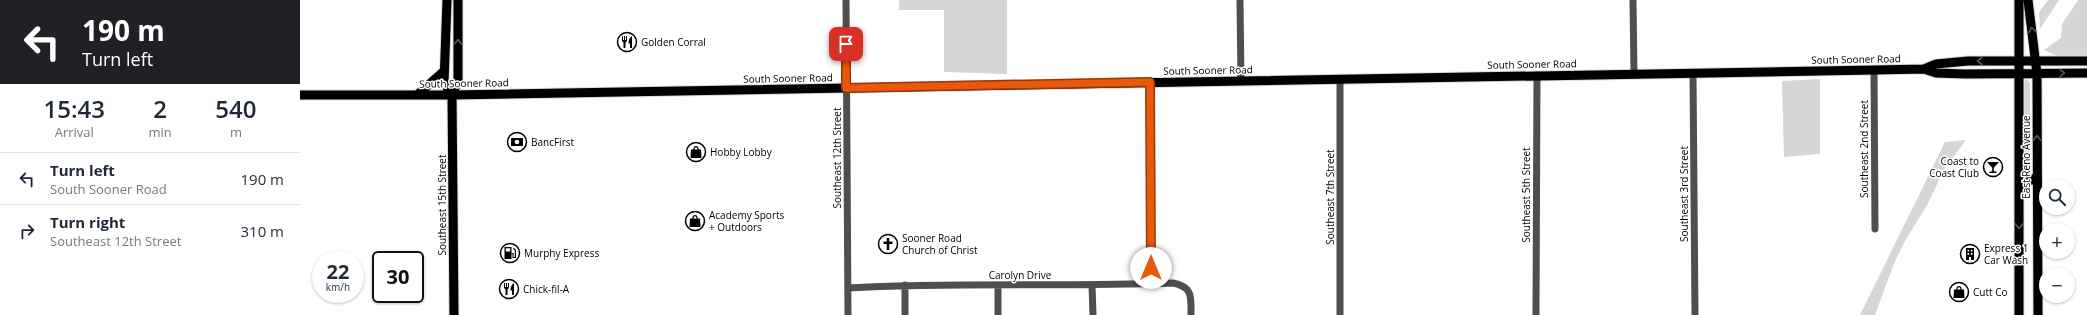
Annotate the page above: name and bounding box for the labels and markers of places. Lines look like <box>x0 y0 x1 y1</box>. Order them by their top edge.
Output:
pin <box>829 27 863 61</box>
restaurant icon: Golden Corral <box>616 31 638 53</box>
place label: Golden Corral <box>641 35 706 49</box>
bank icon: BancFirst <box>506 131 528 153</box>
place label: BancFirst <box>531 135 574 149</box>
shop icon: Hobby Lobby <box>685 141 707 163</box>
place label: Hobby Lobby <box>710 145 773 159</box>
place label: Coast to Coast Club <box>1929 154 1979 180</box>
bar icon: Coast to Coast Club <box>1982 156 2004 178</box>
place label: Academy Sports + Outdoors <box>709 208 785 234</box>
shop icon: Academy Sports + Outdoors <box>684 210 706 232</box>
place label: Sooner Road Church of Christ <box>902 231 978 257</box>
church icon: Sooner Road Church of Christ <box>877 233 899 255</box>
place label: Express 1 Car Wash <box>1984 241 2028 267</box>
fuel station icon: Murphy Express <box>499 242 521 264</box>
building icon: Express 1 Car Wash <box>1959 243 1981 265</box>
place label: Murphy Express <box>524 246 599 260</box>
restaurant icon: Chick-fil-A <box>498 278 520 300</box>
shop icon: Cutt Co <box>1948 281 1970 303</box>
place label: Chick-fil-A <box>523 282 570 296</box>
place label: Cutt Co <box>1973 285 2007 299</box>

